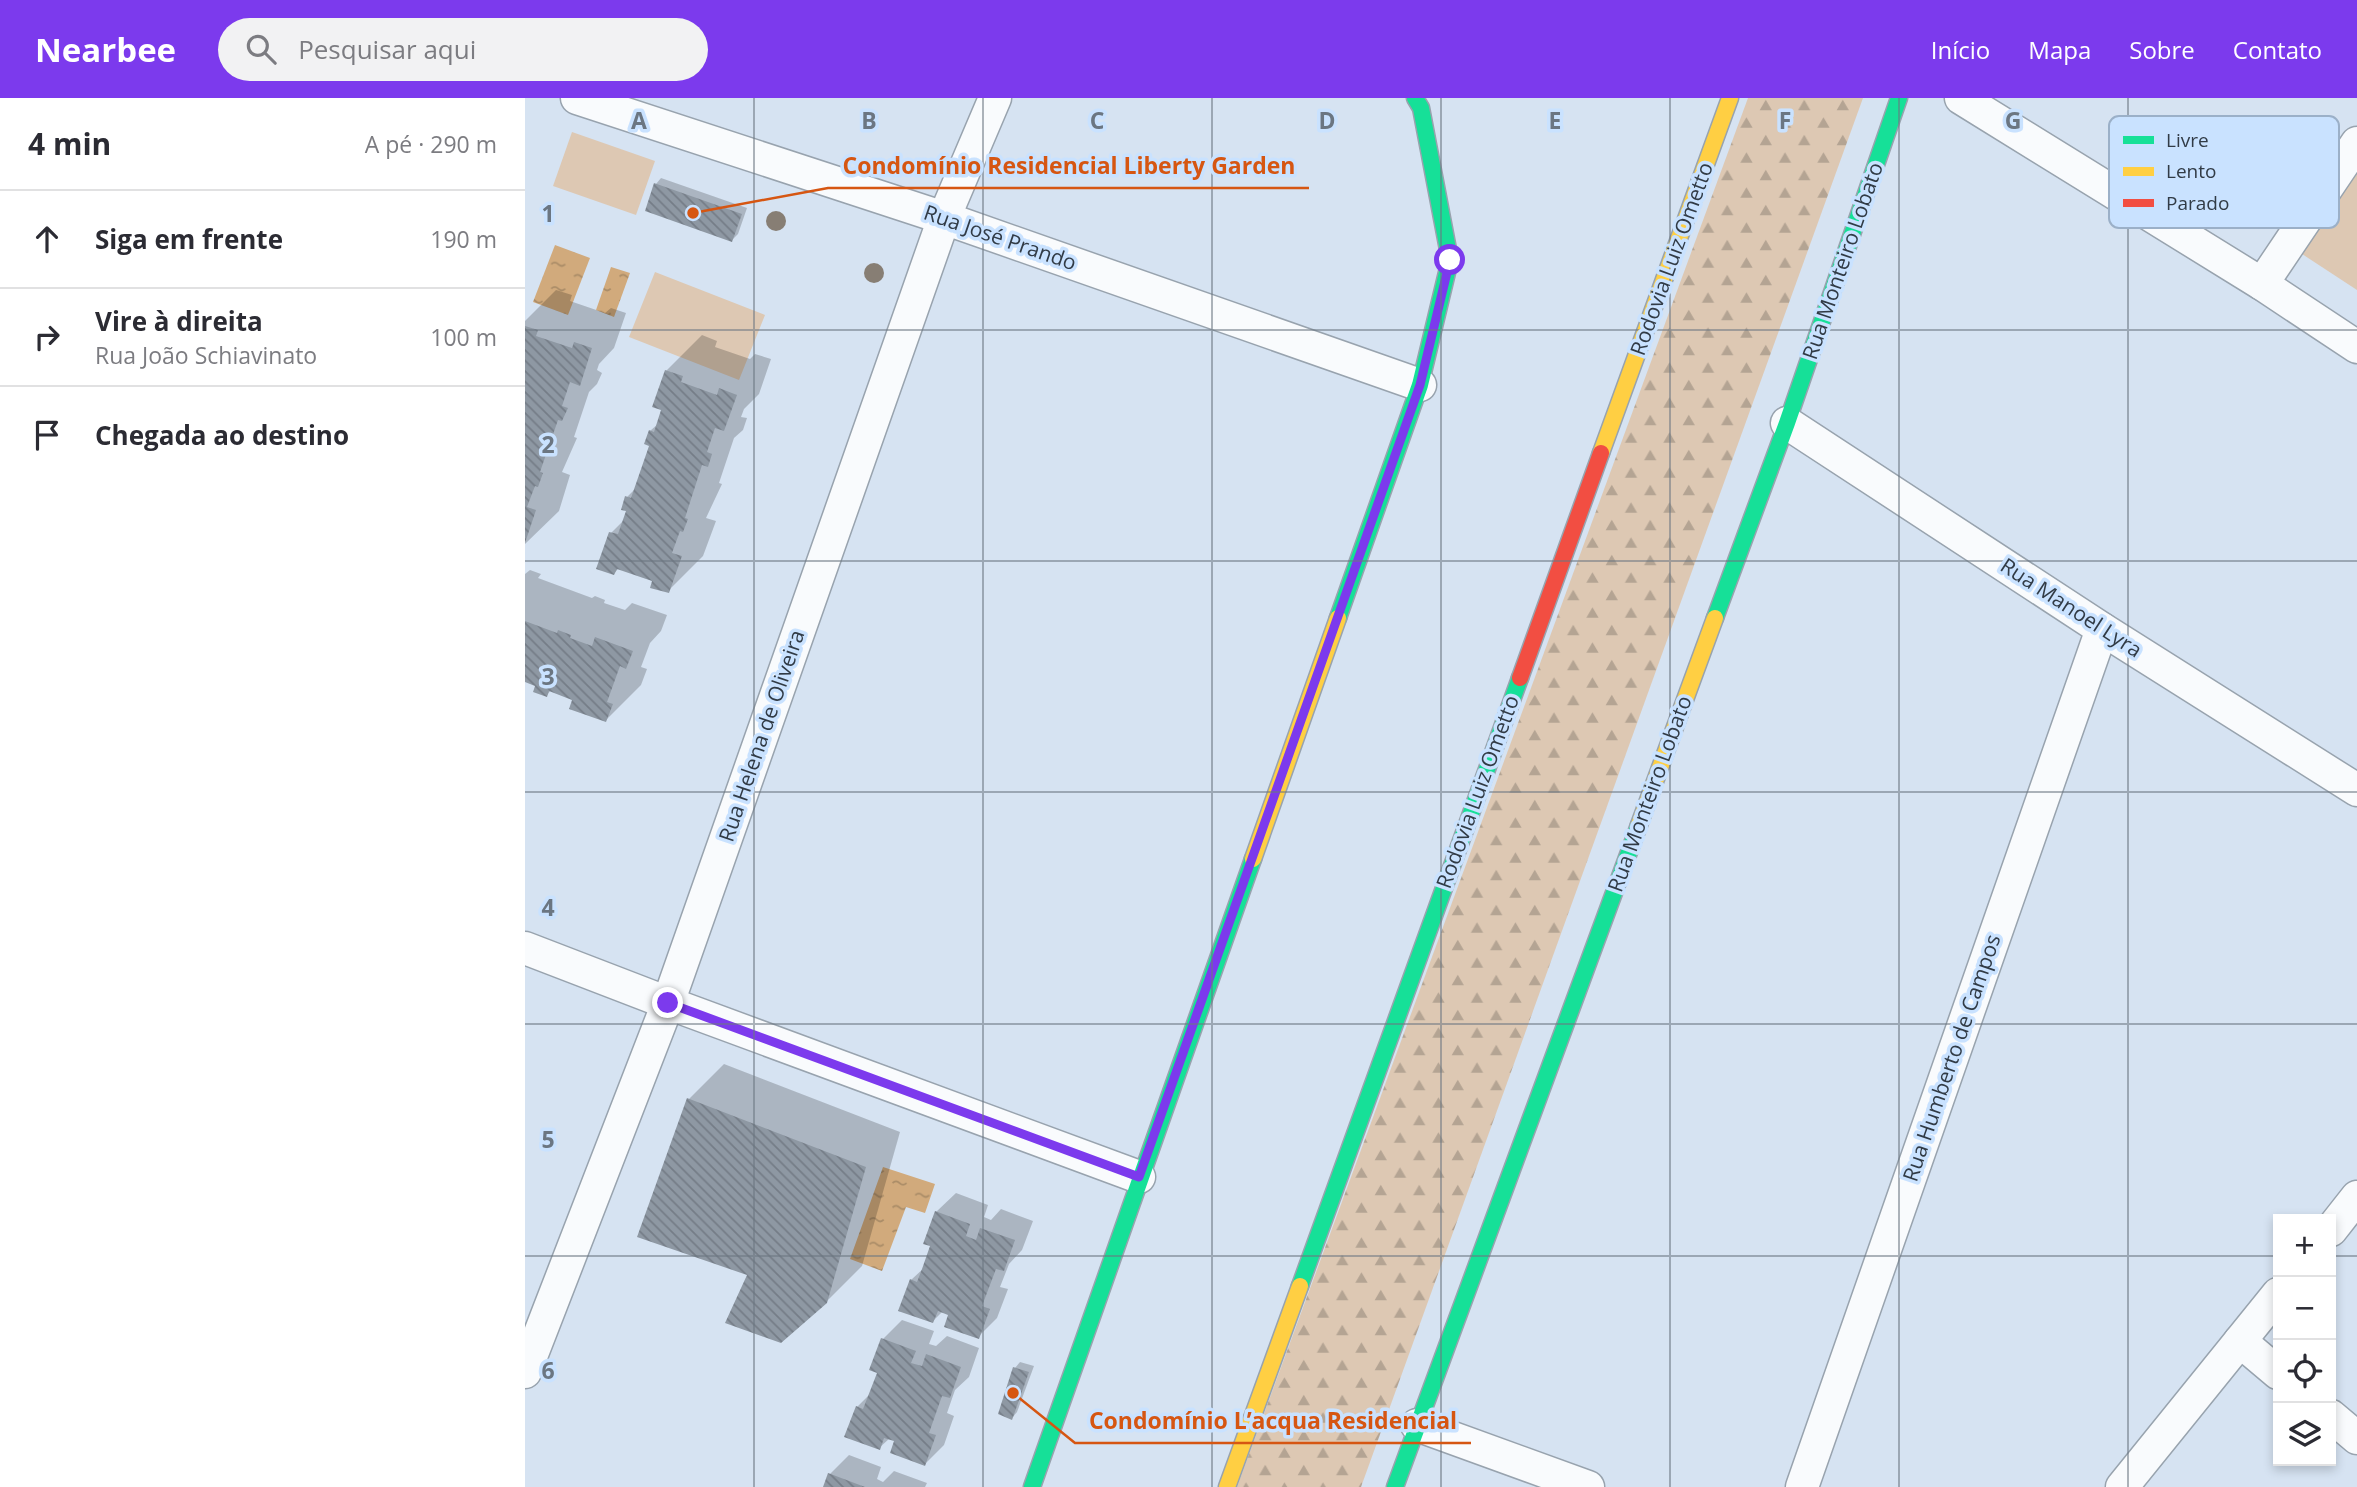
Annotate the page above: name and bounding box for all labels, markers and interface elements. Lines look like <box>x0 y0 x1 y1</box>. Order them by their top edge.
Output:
search box <box>218 18 708 81</box>
text: Nearbee <box>35 27 176 72</box>
icon: search <box>242 30 280 68</box>
text: Pesquisar aqui <box>298 31 476 67</box>
text: Início <box>1931 33 1990 66</box>
text: Mapa <box>2028 33 2091 66</box>
text: Sobre <box>2129 33 2195 66</box>
text: Contato <box>2233 33 2322 66</box>
text: A <box>631 104 647 136</box>
text: B <box>861 104 877 136</box>
text: C <box>1090 104 1104 136</box>
text: D <box>1318 104 1336 136</box>
text: E <box>1549 104 1561 136</box>
text: F <box>1779 104 1791 136</box>
text: G <box>2005 104 2021 136</box>
legend <box>2109 116 2339 228</box>
text: 4 min <box>28 123 111 164</box>
text: Livre <box>2166 127 2209 153</box>
text: A pé · 290 m <box>365 128 497 160</box>
callout: Condomínio Residencial Liberty Garden <box>828 144 1309 188</box>
text: Condomínio Residencial Liberty Garden <box>843 149 1295 181</box>
street label: Rodovia Luiz Ometto <box>1623 158 1719 359</box>
street label: Rua Monteiro Lobato <box>1795 158 1889 363</box>
text: Lento <box>2166 158 2216 184</box>
text: Parado <box>2166 190 2229 216</box>
text: 1 <box>541 197 555 229</box>
street label: Rua José Prando <box>920 198 1080 276</box>
icon: ahead <box>28 220 66 258</box>
text: Siga em frente <box>95 221 283 257</box>
text: 190 m <box>430 223 497 255</box>
route start <box>1434 244 1465 275</box>
text: Vire à direita <box>95 303 263 339</box>
icon: right <box>28 318 66 356</box>
text: 100 m <box>430 321 497 353</box>
text: Rua João Schiavinato <box>95 339 317 371</box>
icon: arrive <box>28 416 66 454</box>
text: Chegada ao destino <box>95 417 349 453</box>
text: 2 <box>541 428 555 460</box>
street label: Rua Manoel Lyra <box>1995 551 2148 663</box>
street label: Rua Helena de Oliveira <box>712 626 810 845</box>
text: 3 <box>541 660 555 692</box>
street label: Rodovia Luiz Ometto <box>1429 691 1525 892</box>
street label: Rua Monteiro Lobato <box>1601 692 1698 896</box>
text: 4 <box>541 891 555 923</box>
street label: Rua Humberto de Campos <box>1896 930 2007 1185</box>
route end <box>652 987 683 1018</box>
text: 5 <box>541 1123 555 1155</box>
map controls <box>2273 1214 2336 1466</box>
button: + <box>2273 1214 2336 1277</box>
button: − <box>2273 1277 2336 1340</box>
button: locate <box>2273 1340 2336 1403</box>
text: 6 <box>541 1354 555 1386</box>
callout: Condomínio L’acqua Residencial <box>1075 1399 1471 1443</box>
button: layers <box>2273 1403 2336 1466</box>
text: Condomínio L’acqua Residencial <box>1089 1404 1457 1436</box>

